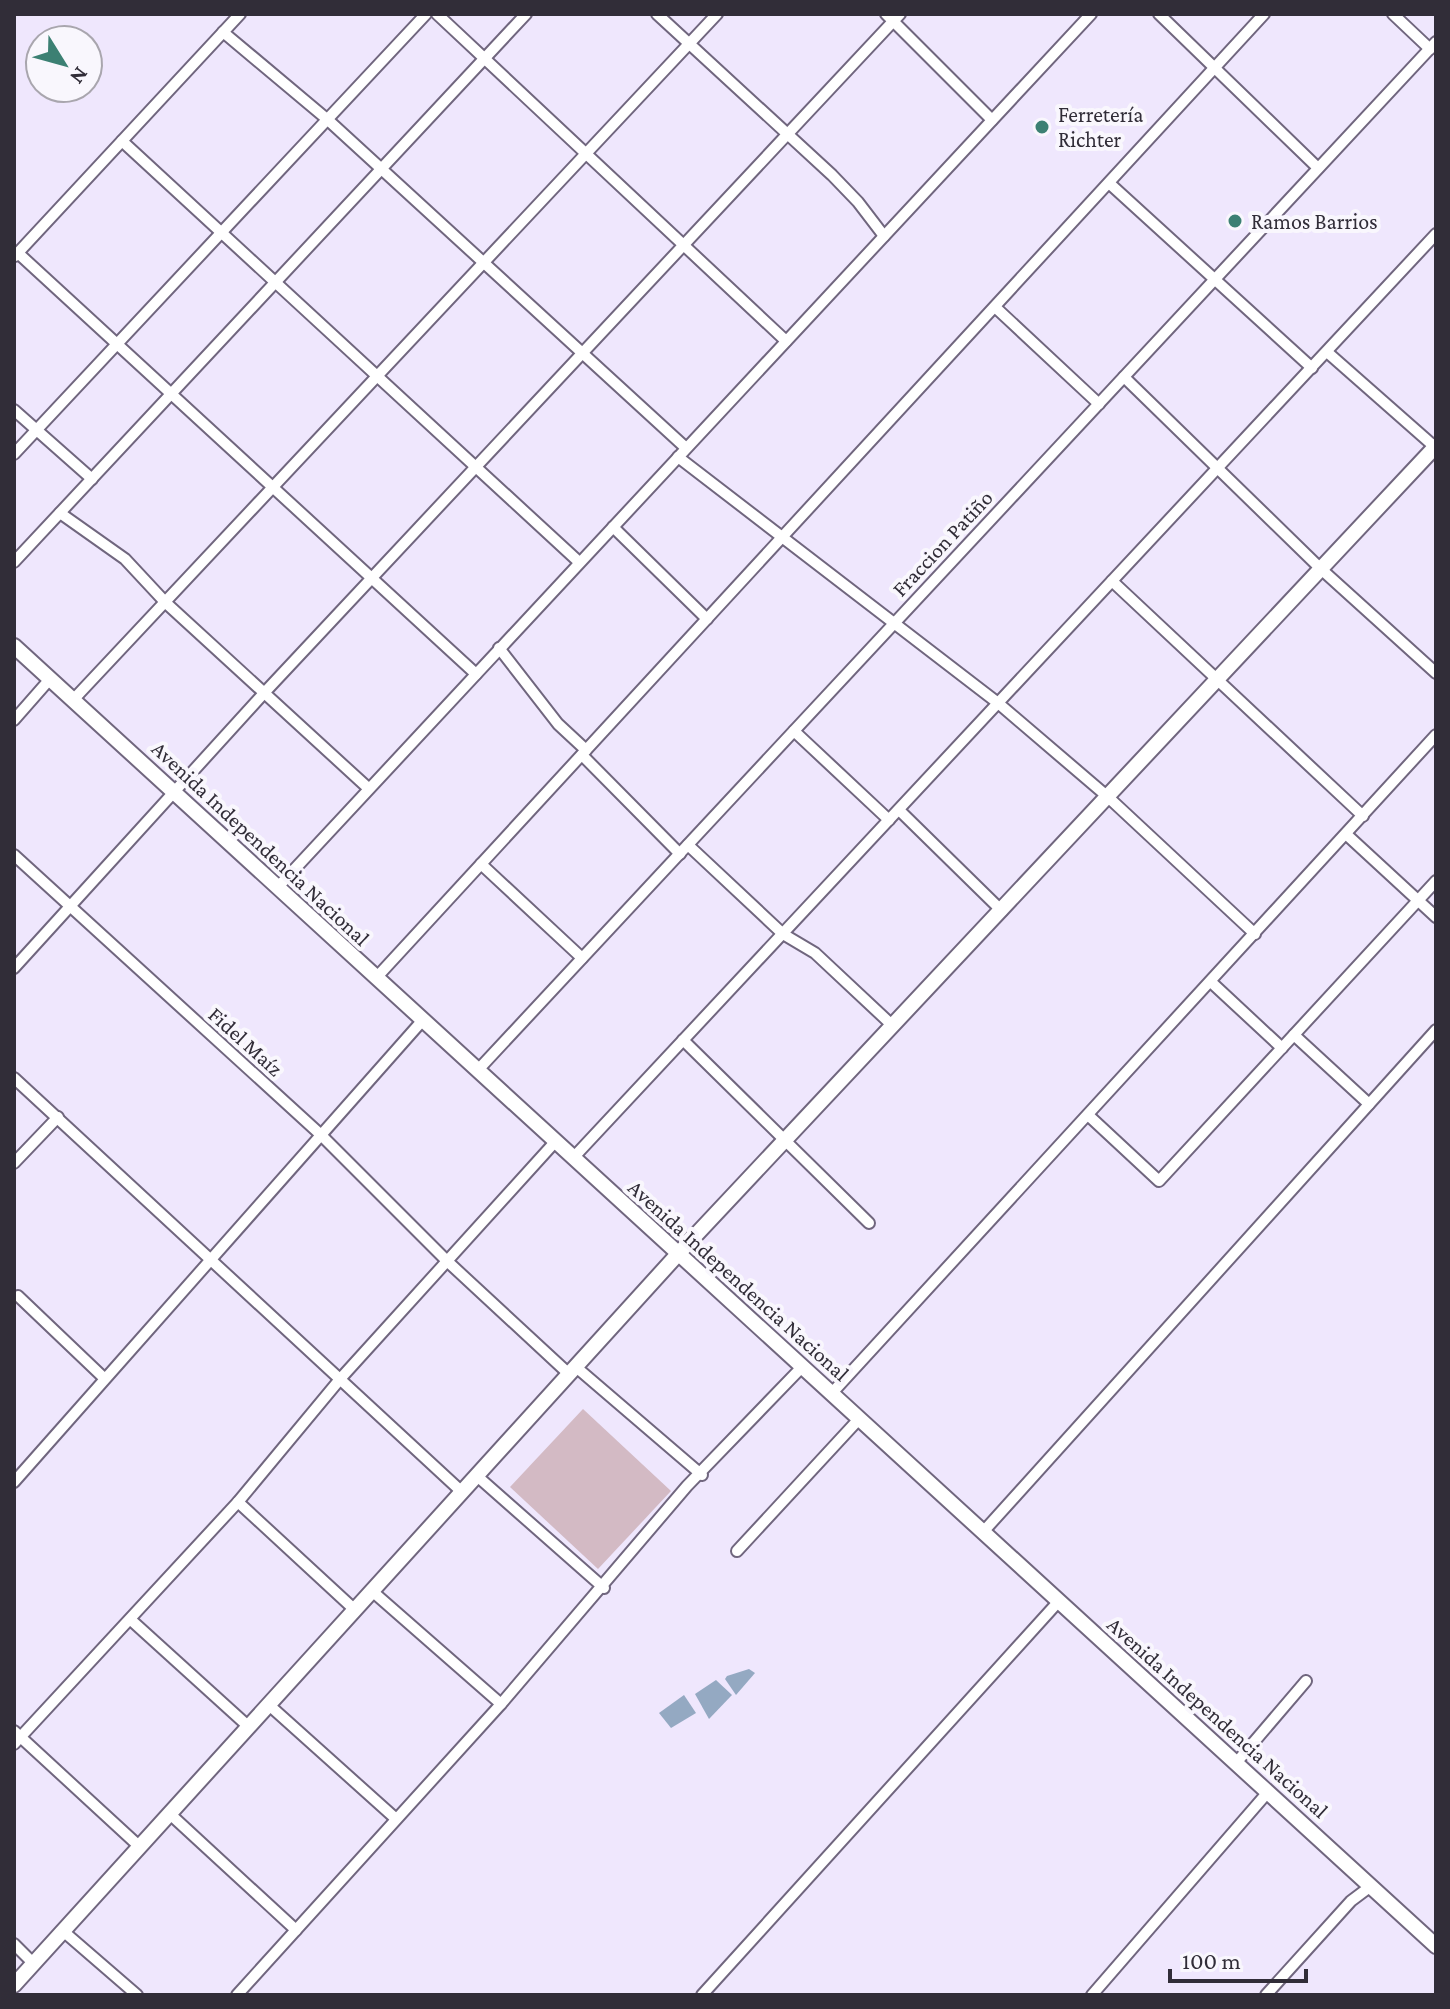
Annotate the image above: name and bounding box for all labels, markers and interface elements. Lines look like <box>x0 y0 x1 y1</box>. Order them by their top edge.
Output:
north arrow <box>24 24 104 104</box>
text: N <box>65 62 94 89</box>
place label: Ferretería Richter <box>1058 102 1143 152</box>
marker: Ferretería Richter <box>1033 118 1051 136</box>
place label: Ramos Barrios <box>1251 209 1378 234</box>
marker: Ramos Barrios <box>1226 212 1244 230</box>
street label: Fraccion Patiño <box>887 485 998 602</box>
street label: Avenida Independencia Nacional <box>147 736 375 951</box>
street label: Fidel Maíz <box>203 1002 288 1081</box>
street label: Avenida Independencia Nacional <box>623 1175 854 1386</box>
street label: Avenida Independencia Nacional <box>1102 1612 1333 1823</box>
scale bar <box>1170 1933 1306 1983</box>
text: 100 m <box>1182 1947 1241 1974</box>

